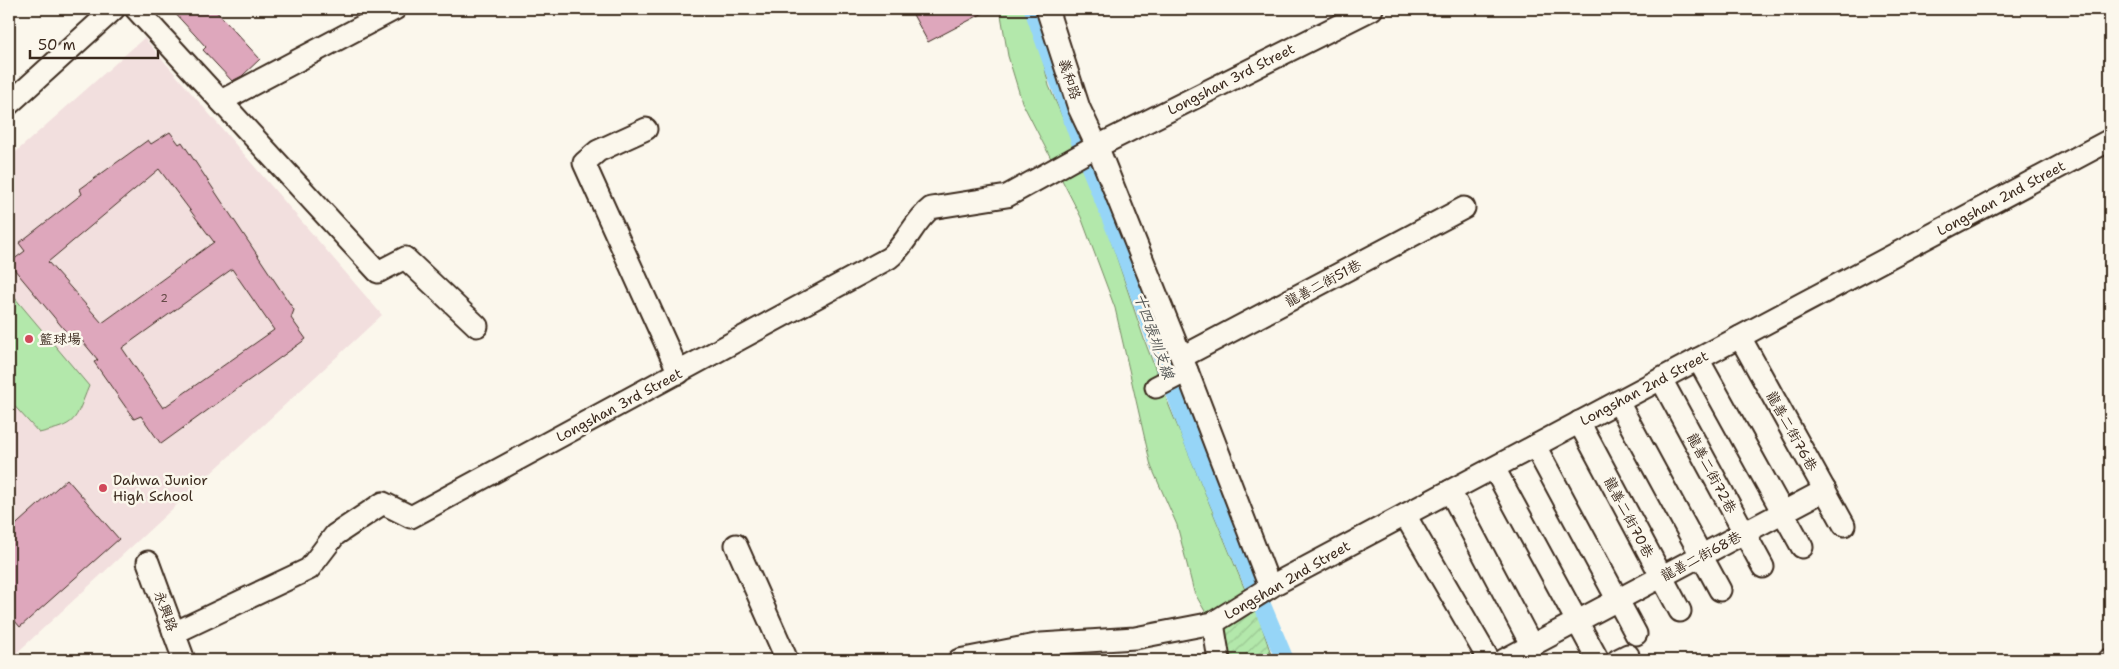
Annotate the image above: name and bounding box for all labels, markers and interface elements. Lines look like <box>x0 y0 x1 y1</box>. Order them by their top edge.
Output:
scale bar <box>30 28 158 60</box>
text: 50 m <box>38 35 76 55</box>
street label: Longshan 3rd Street <box>1164 39 1298 119</box>
street label: 義和路 <box>1055 56 1085 102</box>
street label: Longshan 2nd Street <box>1934 157 2068 239</box>
street label: 龍善二街51巷 <box>1282 255 1365 311</box>
water label: 十四張圳支線 <box>1129 290 1179 383</box>
house number: 2 <box>160 291 168 306</box>
place label: 籃球場 <box>39 330 81 348</box>
marker: 籃球場 <box>23 333 35 345</box>
street label: Longshan 2nd Street <box>1577 347 1711 429</box>
street label: Longshan 3rd Street <box>553 364 685 446</box>
street label: 龍善二街76巷 <box>1763 388 1822 475</box>
street label: 龍善二街72巷 <box>1683 430 1741 517</box>
place label: Dahwa Junior High School <box>113 471 208 505</box>
street label: 龍善二街70巷 <box>1600 473 1658 562</box>
marker: Dahwa Junior High School <box>97 482 109 494</box>
street label: 龍善二街68巷 <box>1657 527 1745 585</box>
street label: Longshan 2nd Street <box>1221 537 1353 623</box>
street label: 永興路 <box>150 588 182 634</box>

